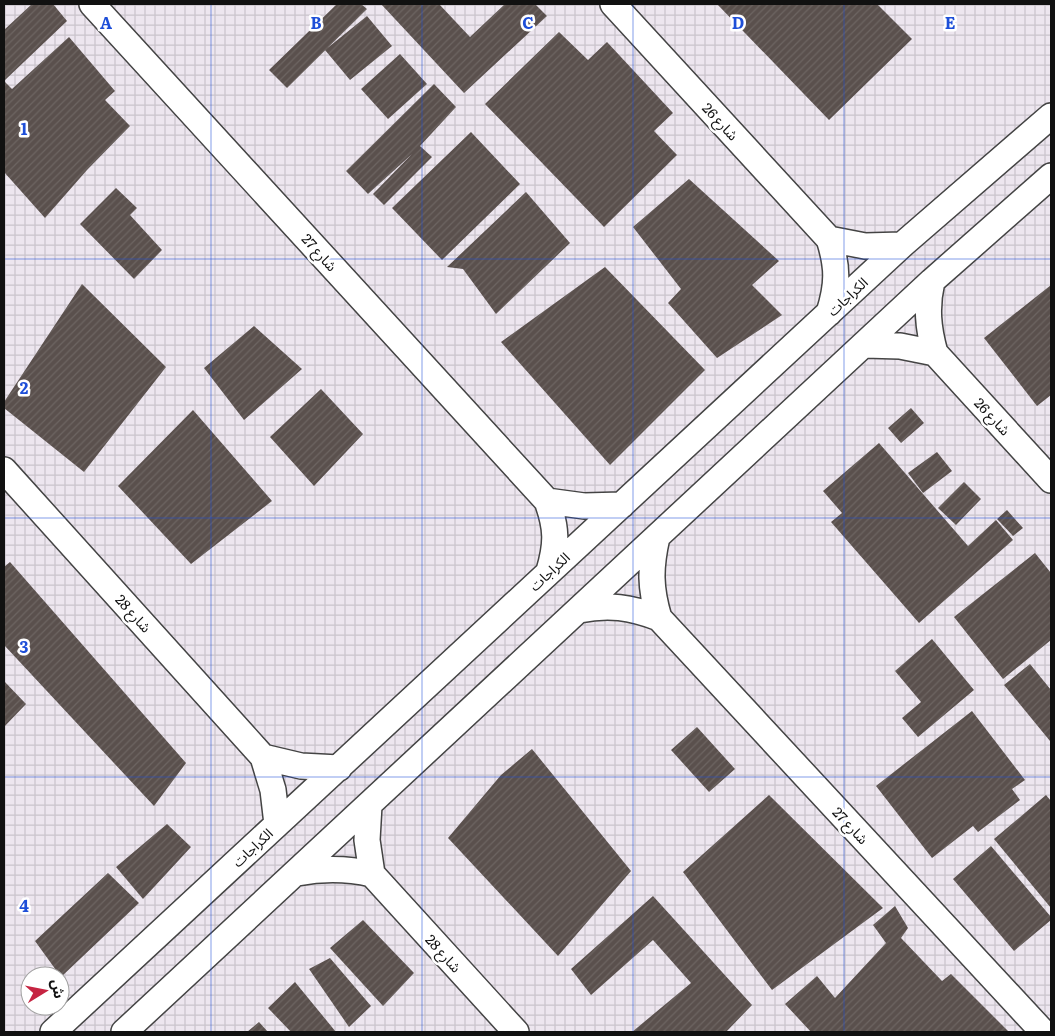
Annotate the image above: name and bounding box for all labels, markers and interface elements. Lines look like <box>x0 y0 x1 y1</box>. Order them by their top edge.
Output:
text: A <box>100 10 112 34</box>
text: B <box>310 10 322 34</box>
text: C <box>522 10 534 34</box>
text: D <box>732 10 744 34</box>
text: E <box>945 10 956 34</box>
street label: شارع 26 <box>697 98 744 146</box>
text: 1 <box>21 116 28 140</box>
street label: شارع 27 <box>296 229 342 276</box>
street label: الكراجات <box>822 272 872 320</box>
text: 2 <box>20 375 29 399</box>
street label: شارع 26 <box>969 393 1016 441</box>
street label: الكراجات <box>524 547 574 595</box>
street label: شارع 28 <box>110 590 156 638</box>
text: 3 <box>20 634 29 658</box>
street label: شارع 27 <box>827 802 873 849</box>
street label: الكراجات <box>227 823 277 871</box>
text: 4 <box>19 893 29 917</box>
street label: شارع 28 <box>420 930 466 978</box>
north arrow <box>20 966 70 1016</box>
text: ش <box>47 977 70 1000</box>

